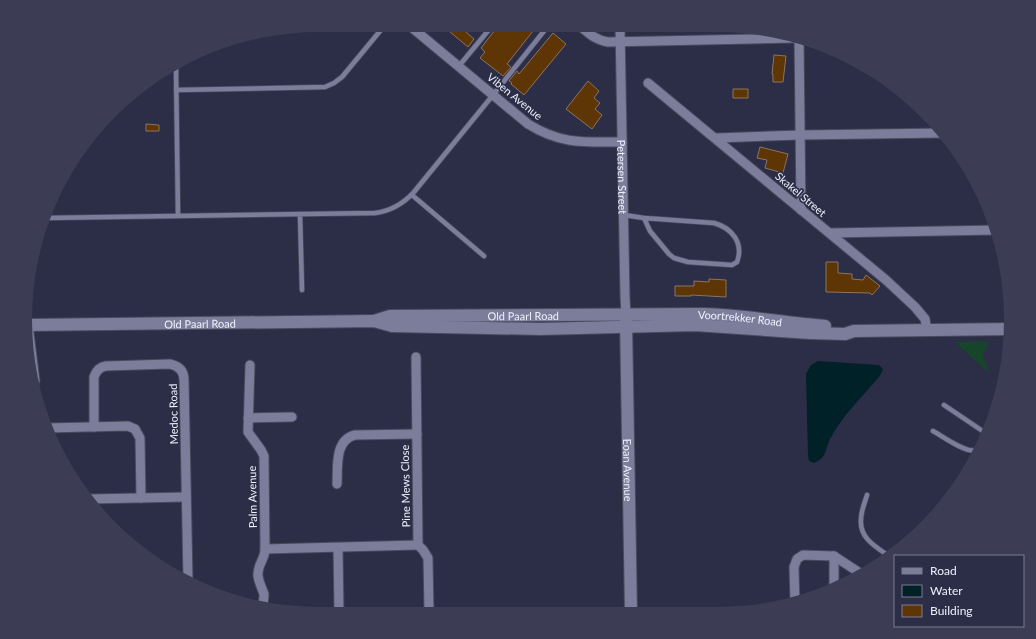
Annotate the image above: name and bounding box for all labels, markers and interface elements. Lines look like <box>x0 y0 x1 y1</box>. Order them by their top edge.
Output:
street label: Viben Avenue <box>485 70 545 122</box>
street label: Petersen Street <box>616 140 630 214</box>
street label: Skakel Street <box>773 169 829 219</box>
street label: Voortrekker Road <box>698 307 783 328</box>
street label: Old Paarl Road <box>487 308 559 322</box>
street label: Old Paarl Road <box>164 316 236 330</box>
street label: Medoc Road <box>166 384 180 444</box>
street label: Eoan Avenue <box>622 438 636 502</box>
street label: Pine Mews Close <box>398 444 412 527</box>
street label: Palm Avenue <box>245 465 259 528</box>
legend <box>894 555 1024 627</box>
text: Road <box>930 563 957 578</box>
text: Water <box>930 583 963 598</box>
text: Building <box>930 603 973 618</box>

